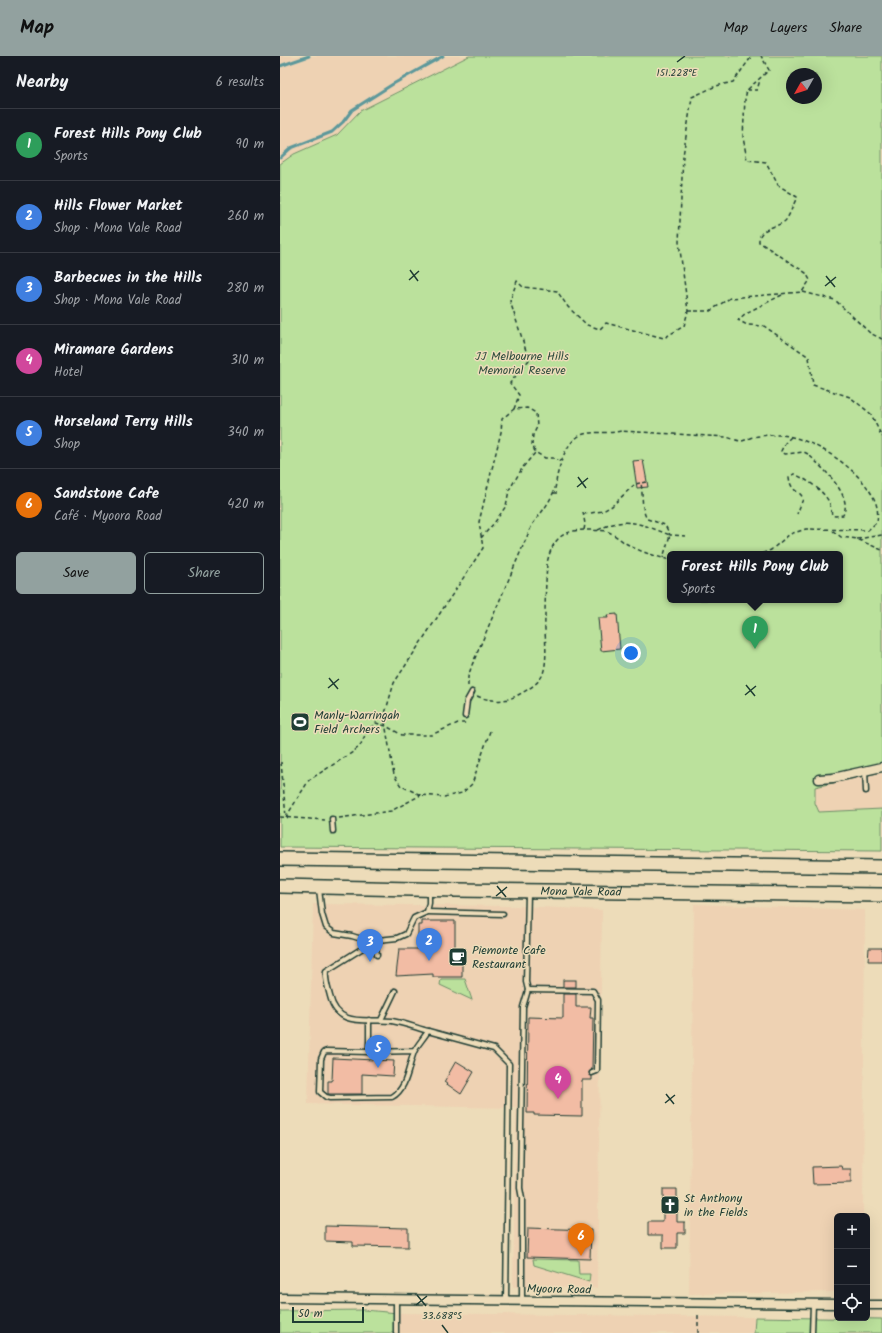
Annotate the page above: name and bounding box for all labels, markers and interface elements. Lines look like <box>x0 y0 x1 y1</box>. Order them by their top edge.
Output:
text: Map <box>20 13 54 43</box>
text: Map <box>724 17 748 39</box>
text: Layers <box>770 17 808 39</box>
text: Share <box>830 17 862 39</box>
text: 151.228°E <box>657 65 699 81</box>
north arrow <box>786 68 822 104</box>
text: Nearby <box>16 69 68 96</box>
text: 6 results <box>216 72 264 93</box>
text: Forest Hills Pony Club <box>54 122 202 146</box>
text: 1 <box>27 134 31 155</box>
text: 90 m <box>236 134 264 155</box>
text: Sports <box>54 146 88 167</box>
text: Hills Flower Market <box>54 194 182 218</box>
text: 2 <box>25 206 33 227</box>
text: 260 m <box>227 206 264 227</box>
text: Shop · Mona Vale Road <box>54 218 181 239</box>
text: Barbecues in the Hills <box>54 266 202 290</box>
text: 3 <box>25 278 33 299</box>
text: 280 m <box>227 278 264 299</box>
text: Shop · Mona Vale Road <box>54 290 181 311</box>
text: Miramare Gardens <box>54 338 174 362</box>
park label: JJ Melbourne Hills Memorial Reserve <box>475 347 569 380</box>
text: 4 <box>25 350 33 371</box>
text: 310 m <box>230 350 264 371</box>
text: Hotel <box>54 362 83 383</box>
text: Horseland Terry Hills <box>54 410 193 434</box>
text: 5 <box>26 422 32 443</box>
text: 340 m <box>227 422 264 443</box>
text: Shop <box>54 434 80 455</box>
text: Sandstone Cafe <box>54 482 159 506</box>
text: 6 <box>25 494 33 515</box>
text: 420 m <box>227 494 264 515</box>
text: Café · Myoora Road <box>54 506 162 527</box>
popup <box>667 551 843 603</box>
button: Save <box>16 552 136 594</box>
button: Share <box>144 552 264 594</box>
text: Forest Hills Pony Club <box>681 555 829 579</box>
text: Sports <box>681 579 715 600</box>
pin: 1 <box>742 616 768 649</box>
your location <box>621 643 641 663</box>
place label: Manly-Warringah Field Archers <box>314 706 400 739</box>
sports icon: Manly-Warringah Field Archers <box>289 711 311 733</box>
street label: Mona Vale Road <box>540 882 623 902</box>
pin: 2 <box>416 928 442 961</box>
pin: 3 <box>357 929 383 962</box>
place label: Piemonte Cafe Restaurant <box>472 941 546 974</box>
cafe icon: Piemonte Cafe Restaurant <box>447 946 469 968</box>
pin: 5 <box>365 1035 391 1068</box>
pin: 4 <box>545 1066 571 1099</box>
place label: St Anthony in the Fields <box>684 1189 748 1222</box>
church icon: St Anthony in the Fields <box>659 1194 681 1216</box>
map controls <box>834 1213 870 1321</box>
button: + <box>834 1213 870 1249</box>
pin: 6 <box>568 1223 594 1256</box>
button: − <box>834 1249 870 1285</box>
street label: Myoora Road <box>527 1279 592 1300</box>
button: locate <box>834 1285 870 1321</box>
scale bar <box>292 1305 364 1324</box>
text: 50 m <box>298 1305 323 1323</box>
text: 33.688°S <box>422 1308 463 1324</box>

